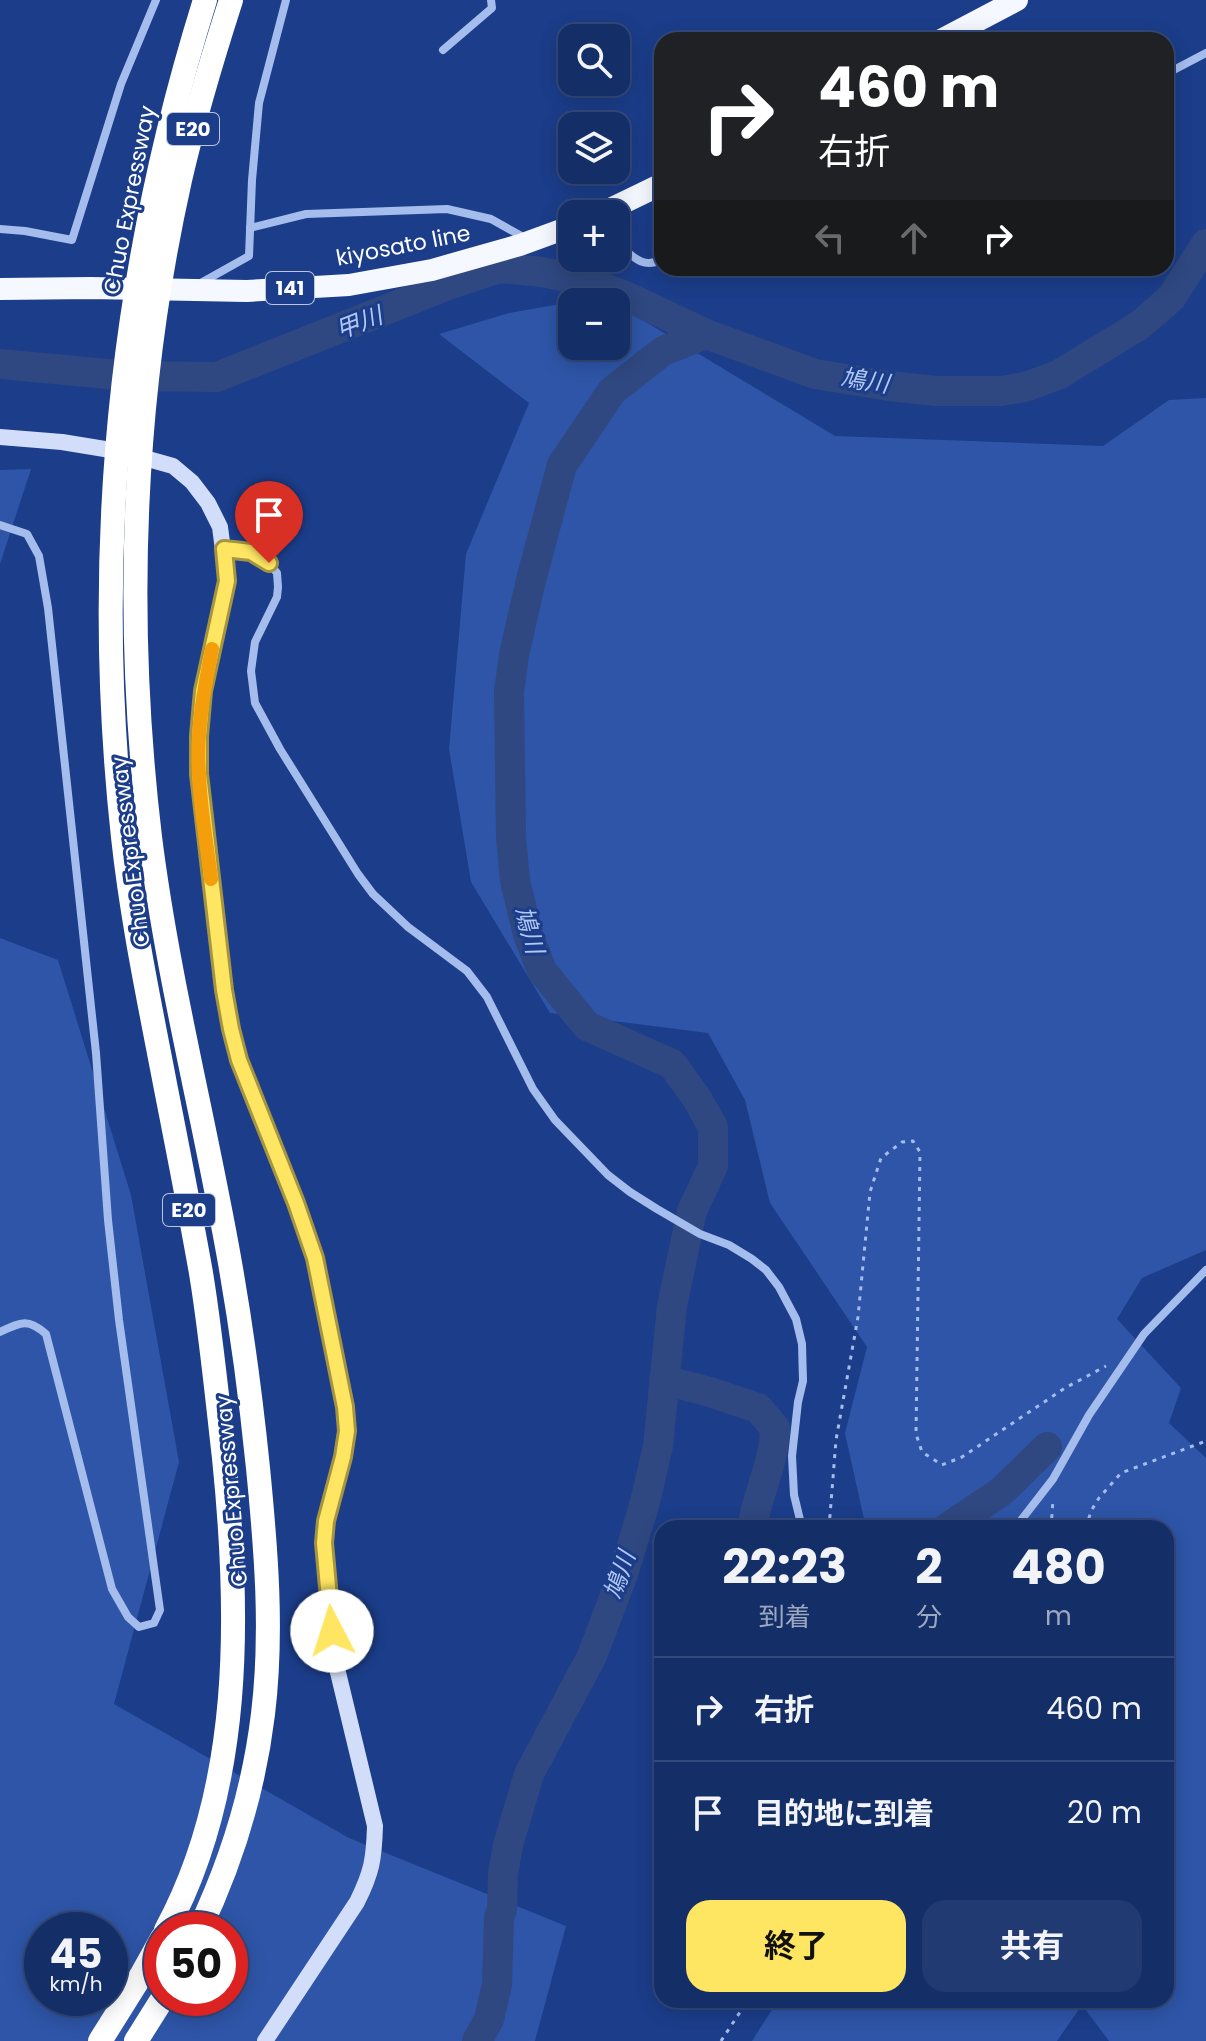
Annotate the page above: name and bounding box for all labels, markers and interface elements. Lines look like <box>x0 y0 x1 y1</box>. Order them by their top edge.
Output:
map controls <box>558 24 630 360</box>
button: search <box>558 24 630 96</box>
text: 460 m <box>818 48 999 127</box>
icon: right <box>686 64 790 168</box>
street label: Chuo Expressway <box>96 102 163 297</box>
button: layers <box>558 112 630 184</box>
road number: E20 <box>167 113 219 145</box>
text: 右折 <box>818 126 890 177</box>
button: + <box>558 200 630 272</box>
icon: left <box>808 216 852 260</box>
icon: ahead <box>892 216 936 260</box>
icon: right <box>976 216 1020 260</box>
street label: kiyosato line <box>333 217 473 274</box>
road number: 141 <box>266 272 314 304</box>
button: − <box>558 288 630 360</box>
water label: 甲川 <box>331 297 390 347</box>
water label: 鳩川 <box>839 361 894 401</box>
pin <box>235 481 303 563</box>
icon: arrive <box>247 493 291 537</box>
street label: Chuo Expressway <box>103 754 158 949</box>
water label: 鳩川 <box>507 902 553 960</box>
road number: E20 <box>163 1194 215 1226</box>
street label: Chuo Expressway <box>208 1393 255 1588</box>
text: 22:23 <box>722 1533 847 1600</box>
text: 2 <box>915 1533 943 1600</box>
text: 480 <box>1011 1534 1106 1601</box>
water label: 鳩川 <box>596 1544 644 1603</box>
position arrow <box>290 1589 374 1673</box>
text: m <box>1045 1598 1072 1634</box>
text: 到着 <box>759 1599 811 1635</box>
text: 分 <box>916 1599 942 1635</box>
icon: right <box>686 1687 730 1731</box>
text: 460 m <box>1046 1687 1142 1730</box>
text: 右折 <box>754 1688 814 1731</box>
icon: arrive <box>686 1791 730 1835</box>
text: 20 m <box>1067 1791 1142 1834</box>
text: 目的地に到着 <box>754 1792 934 1835</box>
button: 終了 <box>686 1900 906 1992</box>
button: 共有 <box>922 1900 1142 1992</box>
speed limit sign: 50 <box>144 1912 248 2016</box>
text: 45 <box>49 1926 103 1982</box>
text: km/h <box>49 1970 103 1998</box>

